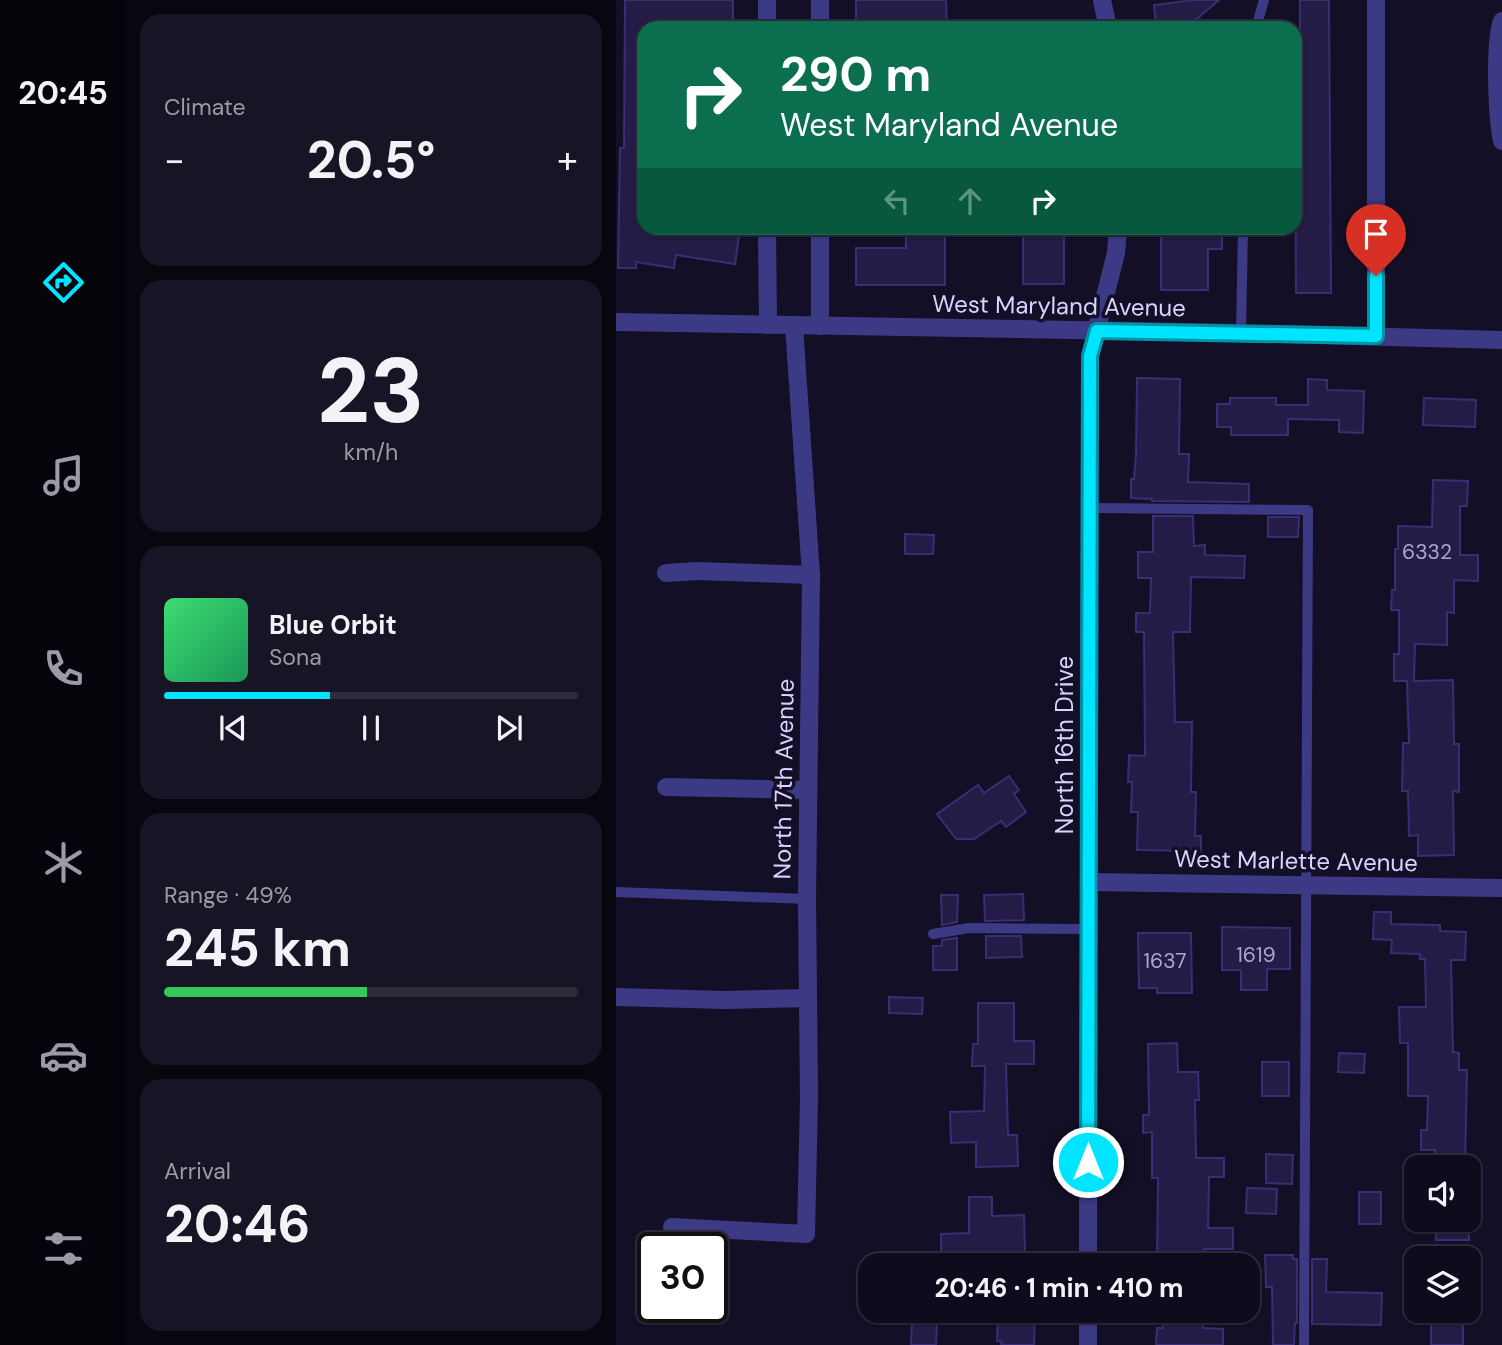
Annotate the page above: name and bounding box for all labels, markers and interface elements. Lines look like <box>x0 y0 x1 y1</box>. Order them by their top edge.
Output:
text: 290 m <box>780 42 931 106</box>
icon: right <box>665 49 756 140</box>
text: 20:45 <box>18 72 108 114</box>
text: Climate <box>164 92 246 122</box>
text: West Maryland Avenue <box>780 104 1118 146</box>
text: 20.5° <box>307 126 435 194</box>
text: − <box>164 135 185 185</box>
text: + <box>557 135 578 185</box>
icon: left <box>878 182 916 220</box>
icon: ahead <box>951 182 989 220</box>
icon: right <box>1024 182 1062 220</box>
pin <box>1346 204 1406 276</box>
icon: arrive <box>1357 215 1395 253</box>
icon: directions <box>39 258 88 307</box>
street label: West Maryland Avenue <box>932 288 1186 323</box>
text: 23 <box>317 332 425 450</box>
text: km/h <box>344 437 398 467</box>
icon: music <box>39 451 88 500</box>
house number: 6332 <box>1402 538 1452 566</box>
text: Blue Orbit <box>269 608 397 642</box>
text: Sona <box>269 642 322 672</box>
icon: phone <box>39 644 88 693</box>
street label: North 16th Drive <box>1049 656 1080 834</box>
street label: North 17th Avenue <box>766 678 801 880</box>
icon: previous <box>214 709 252 747</box>
icon: pause <box>352 709 390 747</box>
icon: next <box>490 709 528 747</box>
icon: climate <box>39 838 88 887</box>
street label: West Marlette Avenue <box>1174 843 1418 878</box>
text: Range · 49% <box>164 880 292 910</box>
text: 245 km <box>164 914 351 982</box>
house number: 1619 <box>1236 941 1276 969</box>
house number: 1637 <box>1143 947 1187 975</box>
icon: car <box>39 1031 88 1080</box>
position arrow <box>1051 1125 1125 1199</box>
map controls <box>1404 1155 1481 1323</box>
button: sound <box>1404 1155 1481 1232</box>
text: Arrival <box>164 1156 231 1186</box>
text: 20:46 <box>164 1190 310 1258</box>
icon: filters <box>39 1224 88 1273</box>
speed limit sign: 30 <box>637 1232 728 1323</box>
button: layers <box>1404 1246 1481 1323</box>
text: 20:46 · 1 min · 410 m <box>934 1271 1184 1305</box>

